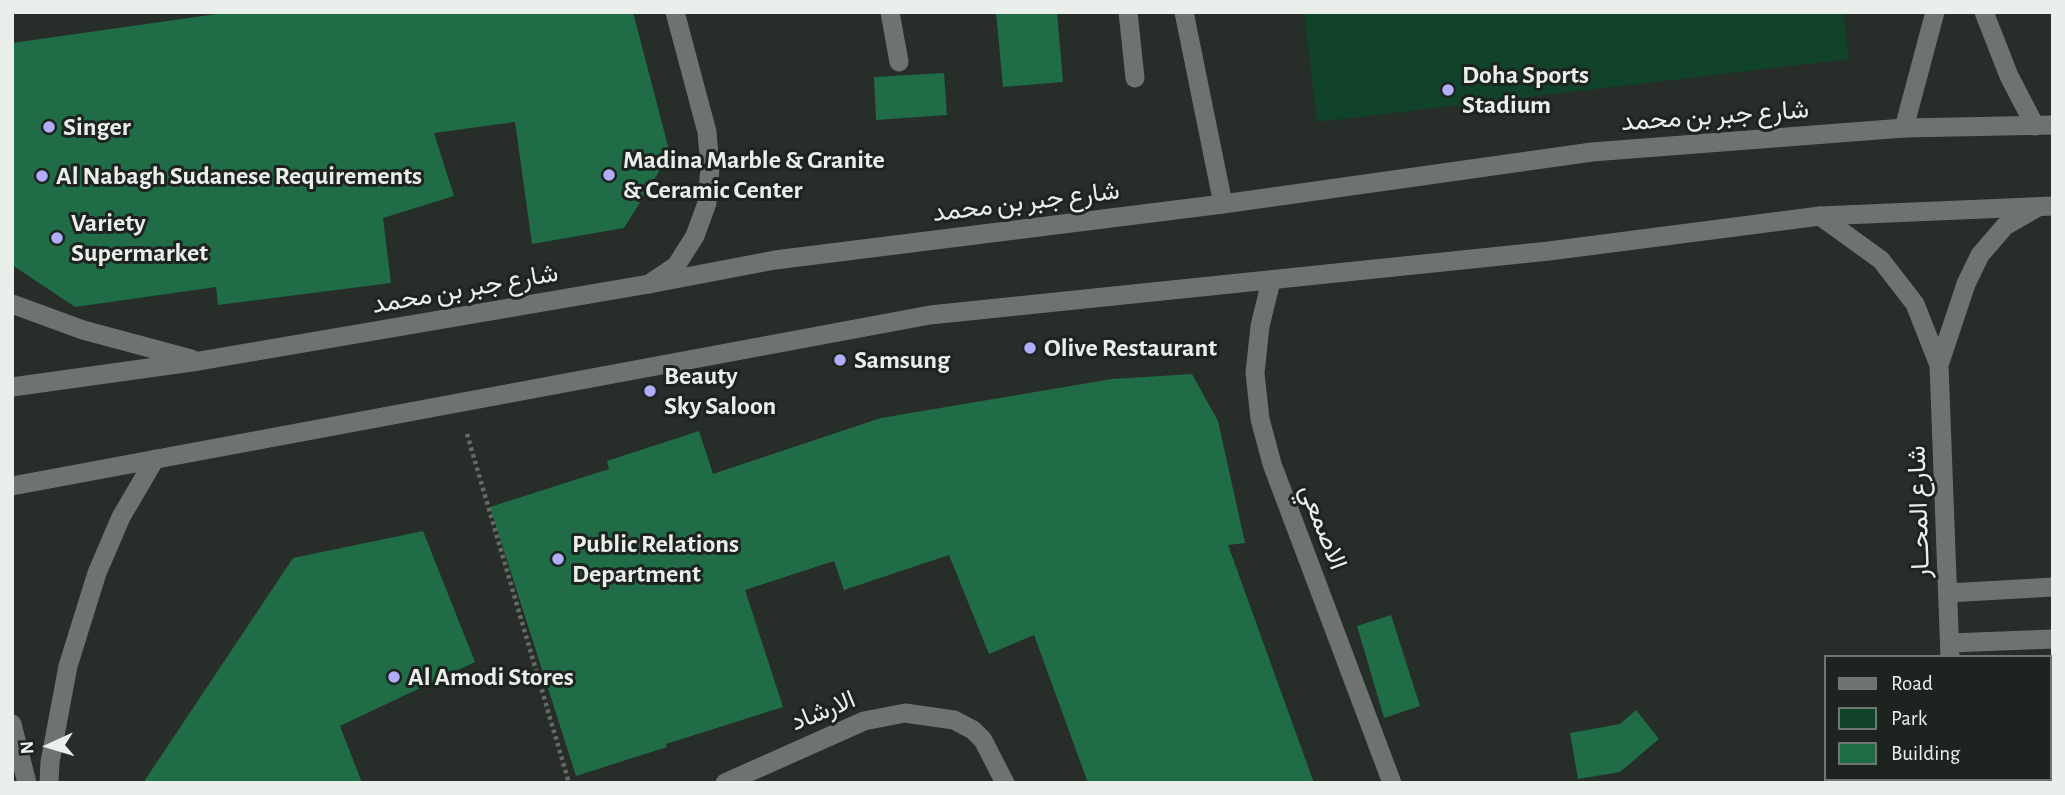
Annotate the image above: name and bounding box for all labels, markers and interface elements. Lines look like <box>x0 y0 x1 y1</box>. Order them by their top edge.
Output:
place label: Doha Sports Stadium <box>1462 59 1589 120</box>
marker: Doha Sports Stadium <box>1440 82 1456 98</box>
street label: شارع جبر بن محمد <box>1620 94 1810 138</box>
place label: Singer <box>63 111 131 143</box>
marker: Singer <box>41 119 57 135</box>
place label: Madina Marble & Granite & Ceramic Center <box>623 144 885 206</box>
place label: Al Nabagh Sudanese Requirements <box>56 160 422 192</box>
marker: Madina Marble & Granite & Ceramic Center <box>601 167 617 183</box>
marker: Al Nabagh Sudanese Requirements <box>34 168 50 184</box>
street label: شارع جبر بن محمد <box>931 175 1121 229</box>
place label: Variety Supermarket <box>71 207 208 268</box>
marker: Variety Supermarket <box>49 230 65 246</box>
street label: شارع جبر بن محمد <box>370 257 560 321</box>
place label: Olive Restaurant <box>1044 332 1217 364</box>
marker: Olive Restaurant <box>1022 340 1038 356</box>
place label: Samsung <box>854 344 950 376</box>
marker: Samsung <box>832 352 848 368</box>
place label: Beauty Sky Saloon <box>664 360 776 422</box>
marker: Beauty Sky Saloon <box>642 383 658 399</box>
street label: شارع المحــار <box>1901 445 1937 579</box>
street label: الاصمعي <box>1292 480 1354 574</box>
place label: Public Relations Department <box>572 528 739 590</box>
marker: Public Relations Department <box>550 551 566 567</box>
legend <box>1824 655 2051 781</box>
place label: Al Amodi Stores <box>408 661 574 693</box>
marker: Al Amodi Stores <box>386 669 402 685</box>
text: Road <box>1891 673 1933 694</box>
street label: الارشاد <box>786 684 860 738</box>
text: Park <box>1891 708 1927 729</box>
north arrow <box>14 711 84 781</box>
text: N <box>18 740 37 755</box>
text: Building <box>1891 743 1960 764</box>

